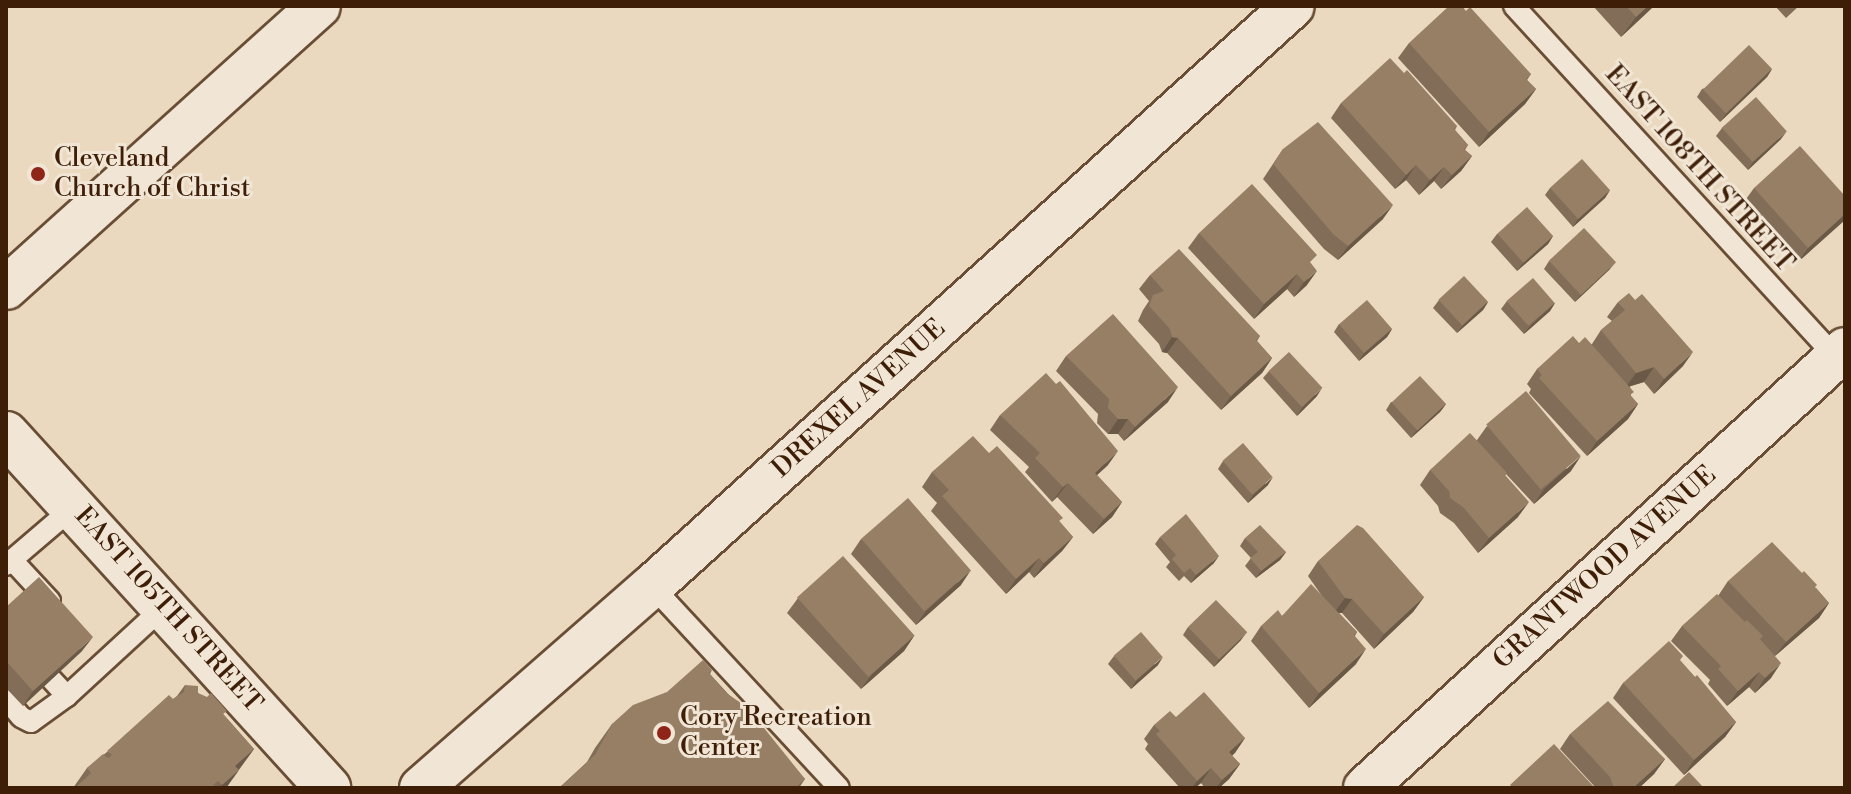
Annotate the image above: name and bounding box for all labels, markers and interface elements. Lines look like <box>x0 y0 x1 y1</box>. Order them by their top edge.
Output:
street label: EAST 108TH STREET <box>1598 59 1800 279</box>
place label: Cleveland Church of Christ <box>54 143 250 204</box>
marker: Cleveland Church of Christ <box>29 165 47 183</box>
street label: DREXEL AVENUE <box>766 313 952 485</box>
street label: GRANTWOOD AVENUE <box>1487 460 1723 676</box>
street label: EAST 105TH STREET <box>68 501 268 719</box>
place label: Cory Recreation Center <box>680 702 872 764</box>
marker: Cory Recreation Center <box>655 724 673 742</box>

